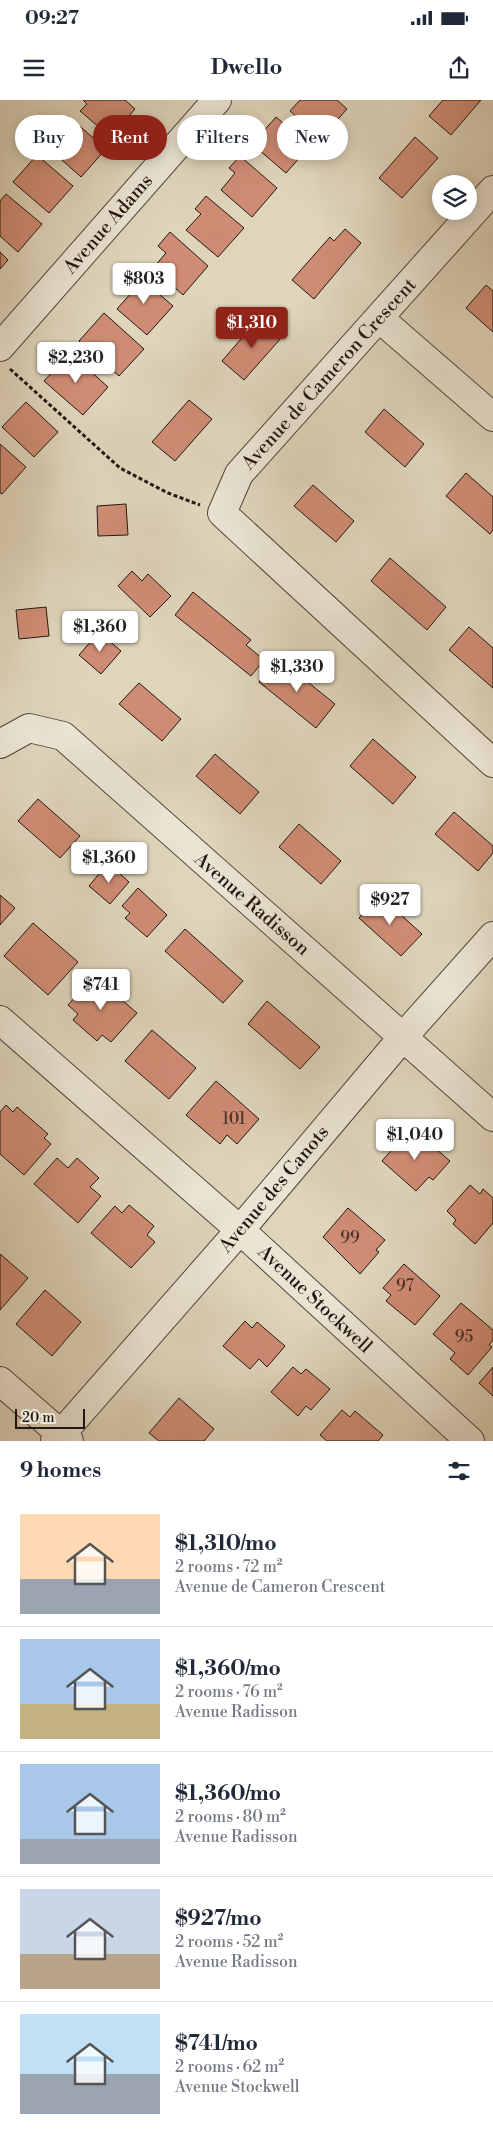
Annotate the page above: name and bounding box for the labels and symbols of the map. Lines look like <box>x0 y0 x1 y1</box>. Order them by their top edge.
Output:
street label: Avenue Adams <box>57 169 158 280</box>
pin: $803 <box>114 262 174 305</box>
street label: Avenue de Cameron Crescent <box>236 273 422 476</box>
pin: $1,310 <box>211 306 293 349</box>
pin: $2,230 <box>35 342 117 384</box>
pin: $1,360 <box>59 610 141 653</box>
pin: $1,330 <box>256 650 338 693</box>
pin: $1,360 <box>68 842 150 884</box>
street label: Avenue Radisson <box>188 847 315 961</box>
pin: $927 <box>360 884 420 926</box>
pin: $741 <box>71 968 131 1011</box>
house number: 101 <box>222 1109 246 1129</box>
pin: $1,040 <box>374 1118 456 1161</box>
street label: Avenue des Canots <box>213 1120 334 1258</box>
house number: 99 <box>340 1228 360 1248</box>
street label: Avenue Stockwell <box>252 1239 378 1358</box>
house number: 97 <box>396 1276 414 1296</box>
house number: 95 <box>455 1327 473 1347</box>
scale bar <box>15 1406 85 1429</box>

